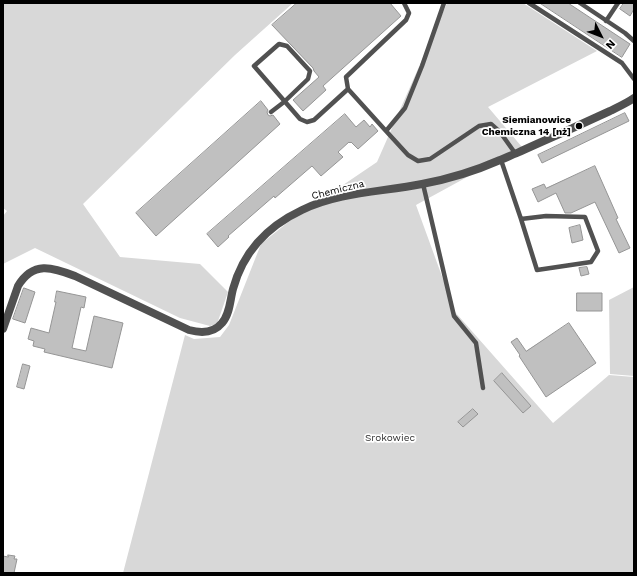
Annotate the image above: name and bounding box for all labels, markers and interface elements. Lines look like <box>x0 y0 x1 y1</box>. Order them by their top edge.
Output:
north arrow <box>581 16 621 56</box>
text: N <box>603 37 618 52</box>
place label: Siemianowice Chemiczna 14 [nż] <box>482 114 571 138</box>
marker: Siemianowice Chemiczna 14 [nż] <box>574 121 584 131</box>
street label: Chemiczna <box>310 178 366 202</box>
park label: Srokowiec <box>365 432 415 444</box>

